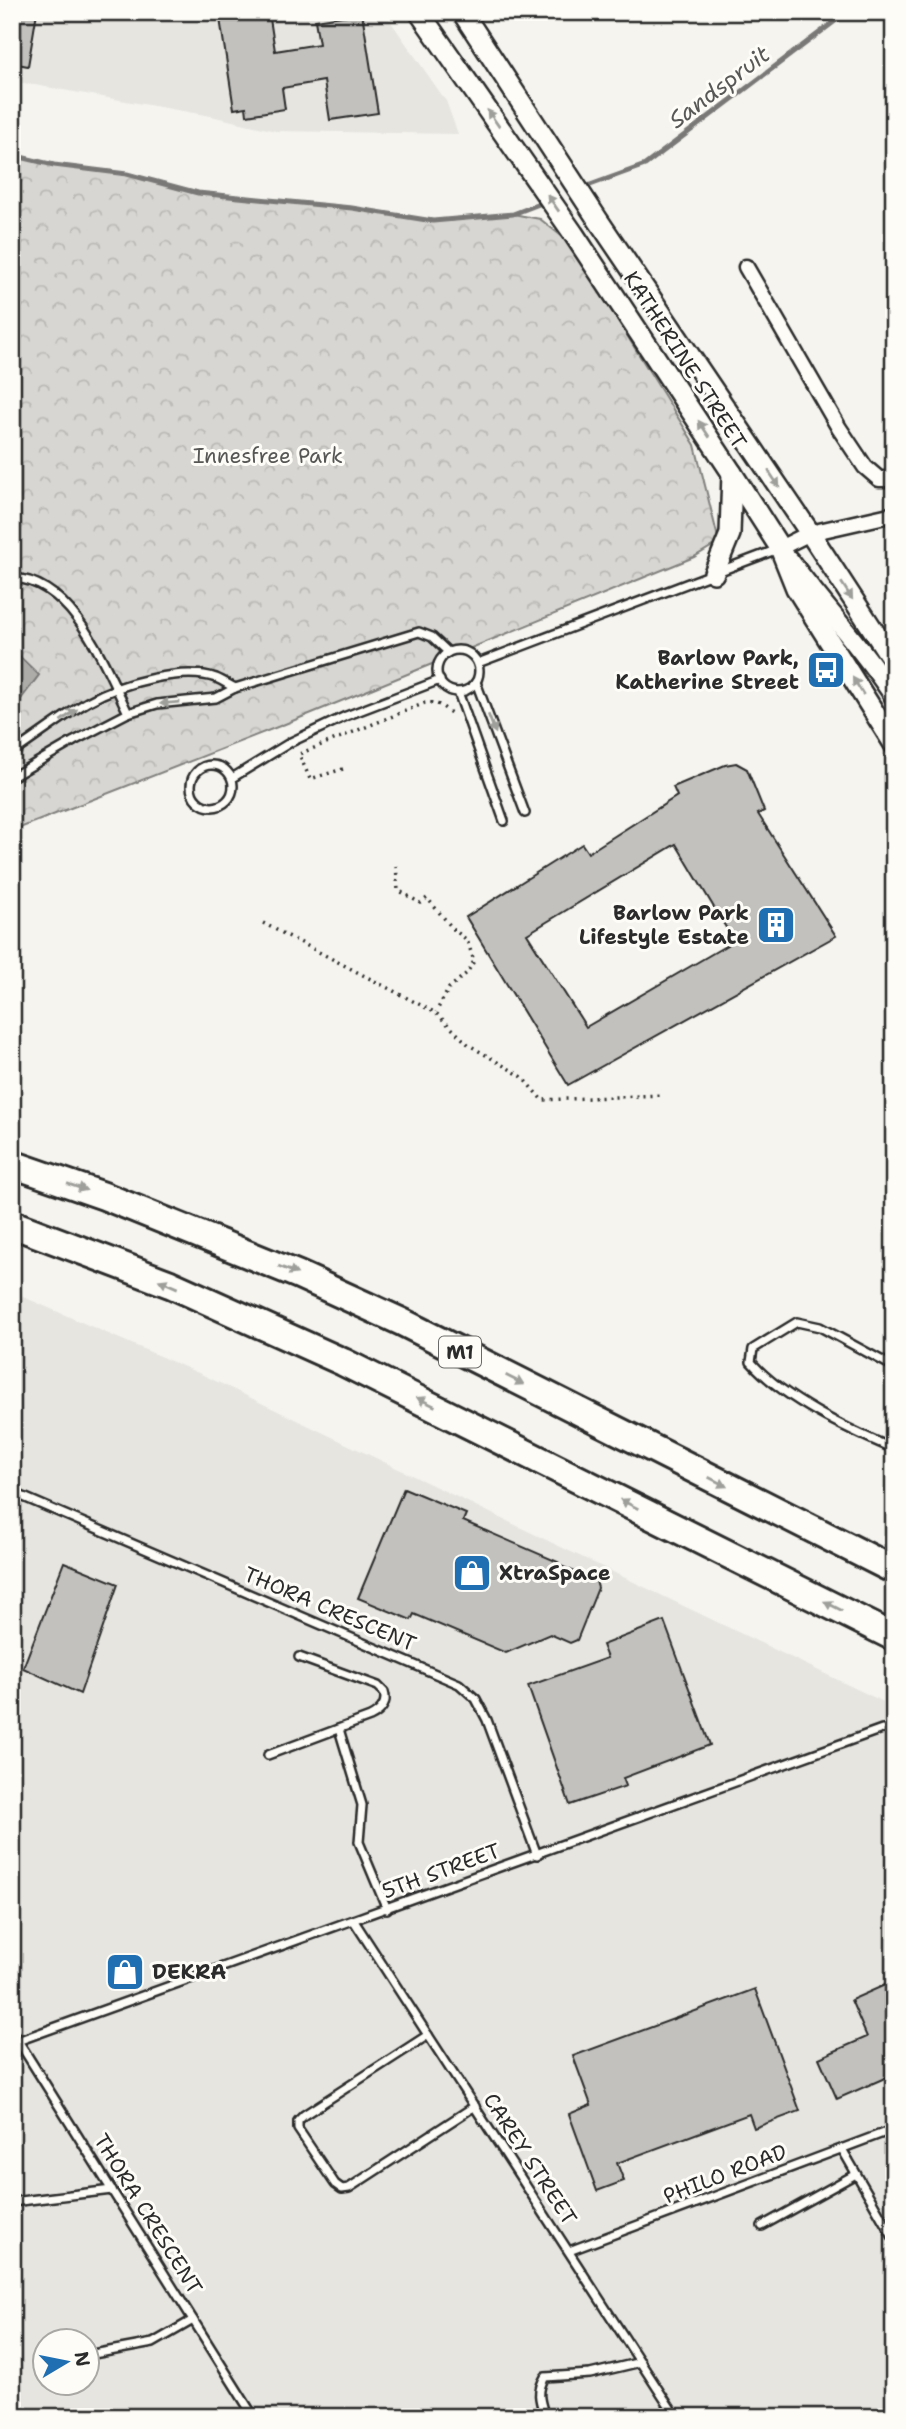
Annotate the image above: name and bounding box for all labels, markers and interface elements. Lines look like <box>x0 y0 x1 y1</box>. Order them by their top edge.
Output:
water label: Sandspruit <box>662 39 776 135</box>
one-way arrow <box>487 108 500 127</box>
one-way arrow <box>546 193 559 213</box>
street label: KATHERINE STREET <box>617 266 753 454</box>
one-way arrow <box>697 420 710 439</box>
park label: Innesfree Park <box>193 442 343 470</box>
one-way arrow <box>767 470 781 488</box>
one-way arrow <box>841 581 854 600</box>
place label: Barlow Park, Katherine Street <box>615 644 799 696</box>
bus stop icon: Barlow Park, Katherine Street <box>805 649 847 691</box>
one-way arrow <box>851 677 864 696</box>
one-way arrow <box>159 698 181 709</box>
one-way arrow <box>60 708 78 722</box>
one-way arrow <box>486 714 497 735</box>
place label: Barlow Park Lifestyle Estate <box>579 899 749 951</box>
building icon: Barlow Park Lifestyle Estate <box>755 904 797 946</box>
one-way arrow <box>66 1182 87 1193</box>
one-way arrow <box>278 1265 299 1276</box>
one-way arrow <box>158 1278 179 1289</box>
road number: M1 <box>439 1336 481 1368</box>
one-way arrow <box>505 1374 525 1385</box>
one-way arrow <box>416 1397 436 1408</box>
one-way arrow <box>708 1476 728 1487</box>
one-way arrow <box>619 1498 639 1510</box>
shop icon: XtraSpace <box>451 1552 493 1594</box>
place label: XtraSpace <box>499 1559 611 1587</box>
street label: THORA CRESCENT <box>240 1560 420 1658</box>
one-way arrow <box>823 1600 843 1611</box>
street label: 5TH STREET <box>378 1837 504 1905</box>
shop icon: DEKRA <box>104 1951 146 1993</box>
place label: DEKRA <box>152 1958 226 1986</box>
street label: CAREY STREET <box>477 2088 583 2230</box>
street label: THORA CRESCENT <box>87 2128 209 2300</box>
street label: PHILO ROAD <box>659 2138 791 2210</box>
north arrow <box>32 2328 102 2398</box>
text: N <box>69 2350 96 2369</box>

